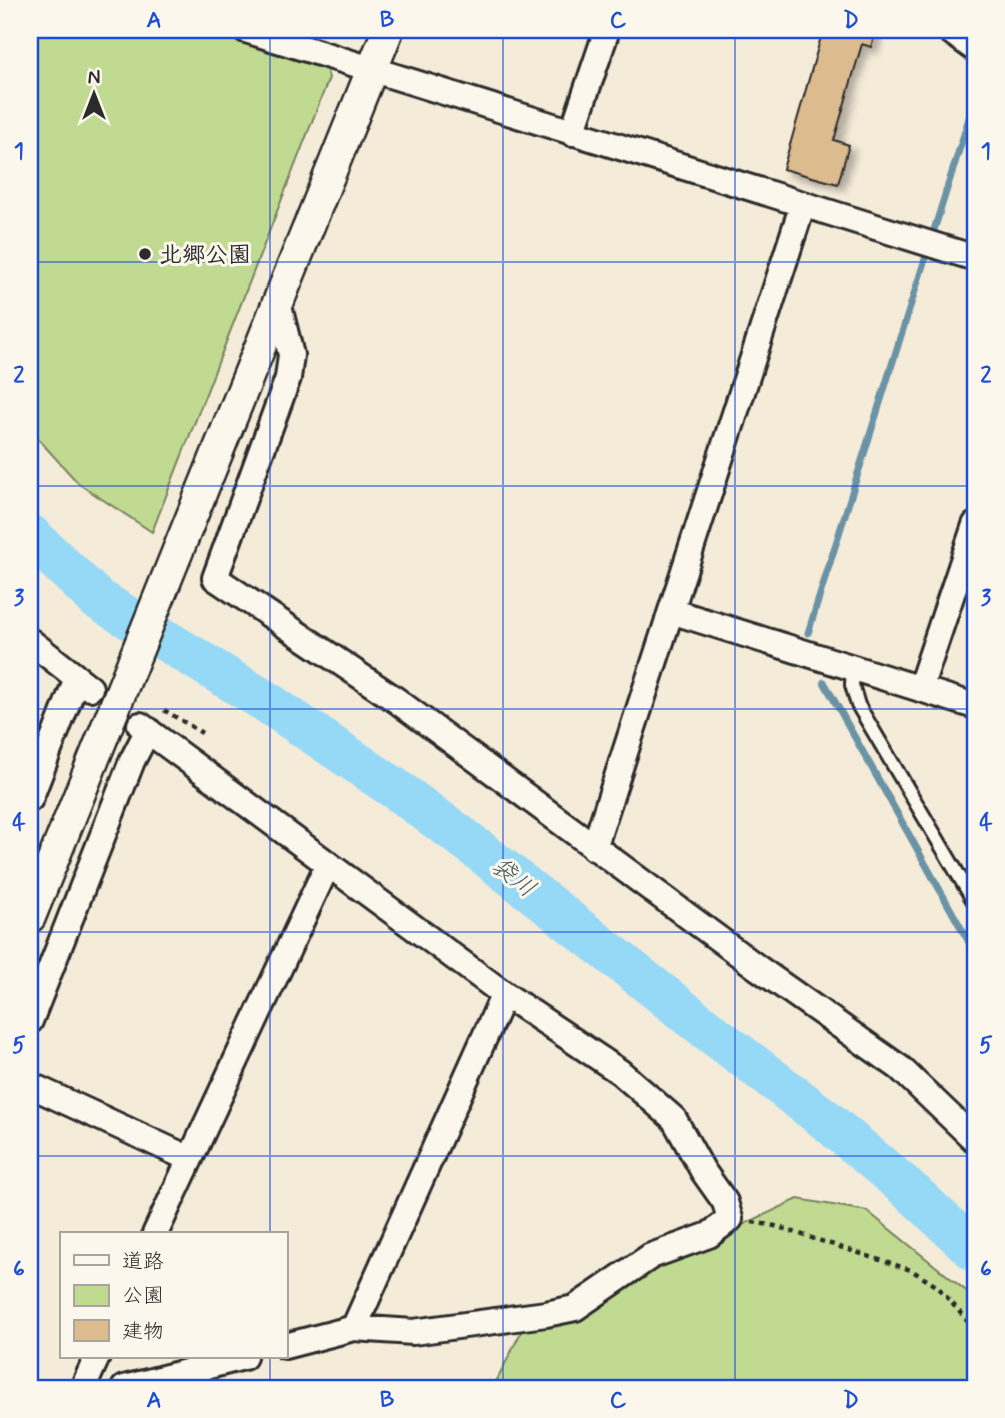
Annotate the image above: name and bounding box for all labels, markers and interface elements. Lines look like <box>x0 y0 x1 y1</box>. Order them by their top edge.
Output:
text: A <box>146 6 162 36</box>
text: B <box>380 6 395 36</box>
text: C <box>610 6 627 36</box>
text: D <box>843 6 859 36</box>
north arrow <box>60 60 130 130</box>
text: N <box>88 66 100 91</box>
text: 1 <box>14 137 24 167</box>
text: 1 <box>981 137 991 167</box>
place label: 北郷公園 <box>159 241 251 271</box>
marker: 北郷公園 <box>137 246 153 262</box>
text: 2 <box>13 361 25 391</box>
text: 2 <box>980 361 992 391</box>
text: 3 <box>14 584 25 614</box>
text: 3 <box>981 584 992 614</box>
text: 4 <box>12 808 26 838</box>
text: 4 <box>979 808 993 838</box>
water label: 袋川 <box>485 851 542 905</box>
text: 5 <box>12 1031 26 1061</box>
text: 5 <box>979 1031 993 1061</box>
legend <box>60 1232 287 1358</box>
text: 道路 <box>122 1248 164 1276</box>
text: 6 <box>13 1255 25 1285</box>
text: 6 <box>980 1255 992 1285</box>
text: 公園 <box>122 1282 164 1310</box>
text: 建物 <box>122 1318 164 1346</box>
text: A <box>146 1386 162 1416</box>
text: B <box>380 1386 395 1416</box>
text: C <box>610 1386 627 1416</box>
text: D <box>843 1386 859 1416</box>

